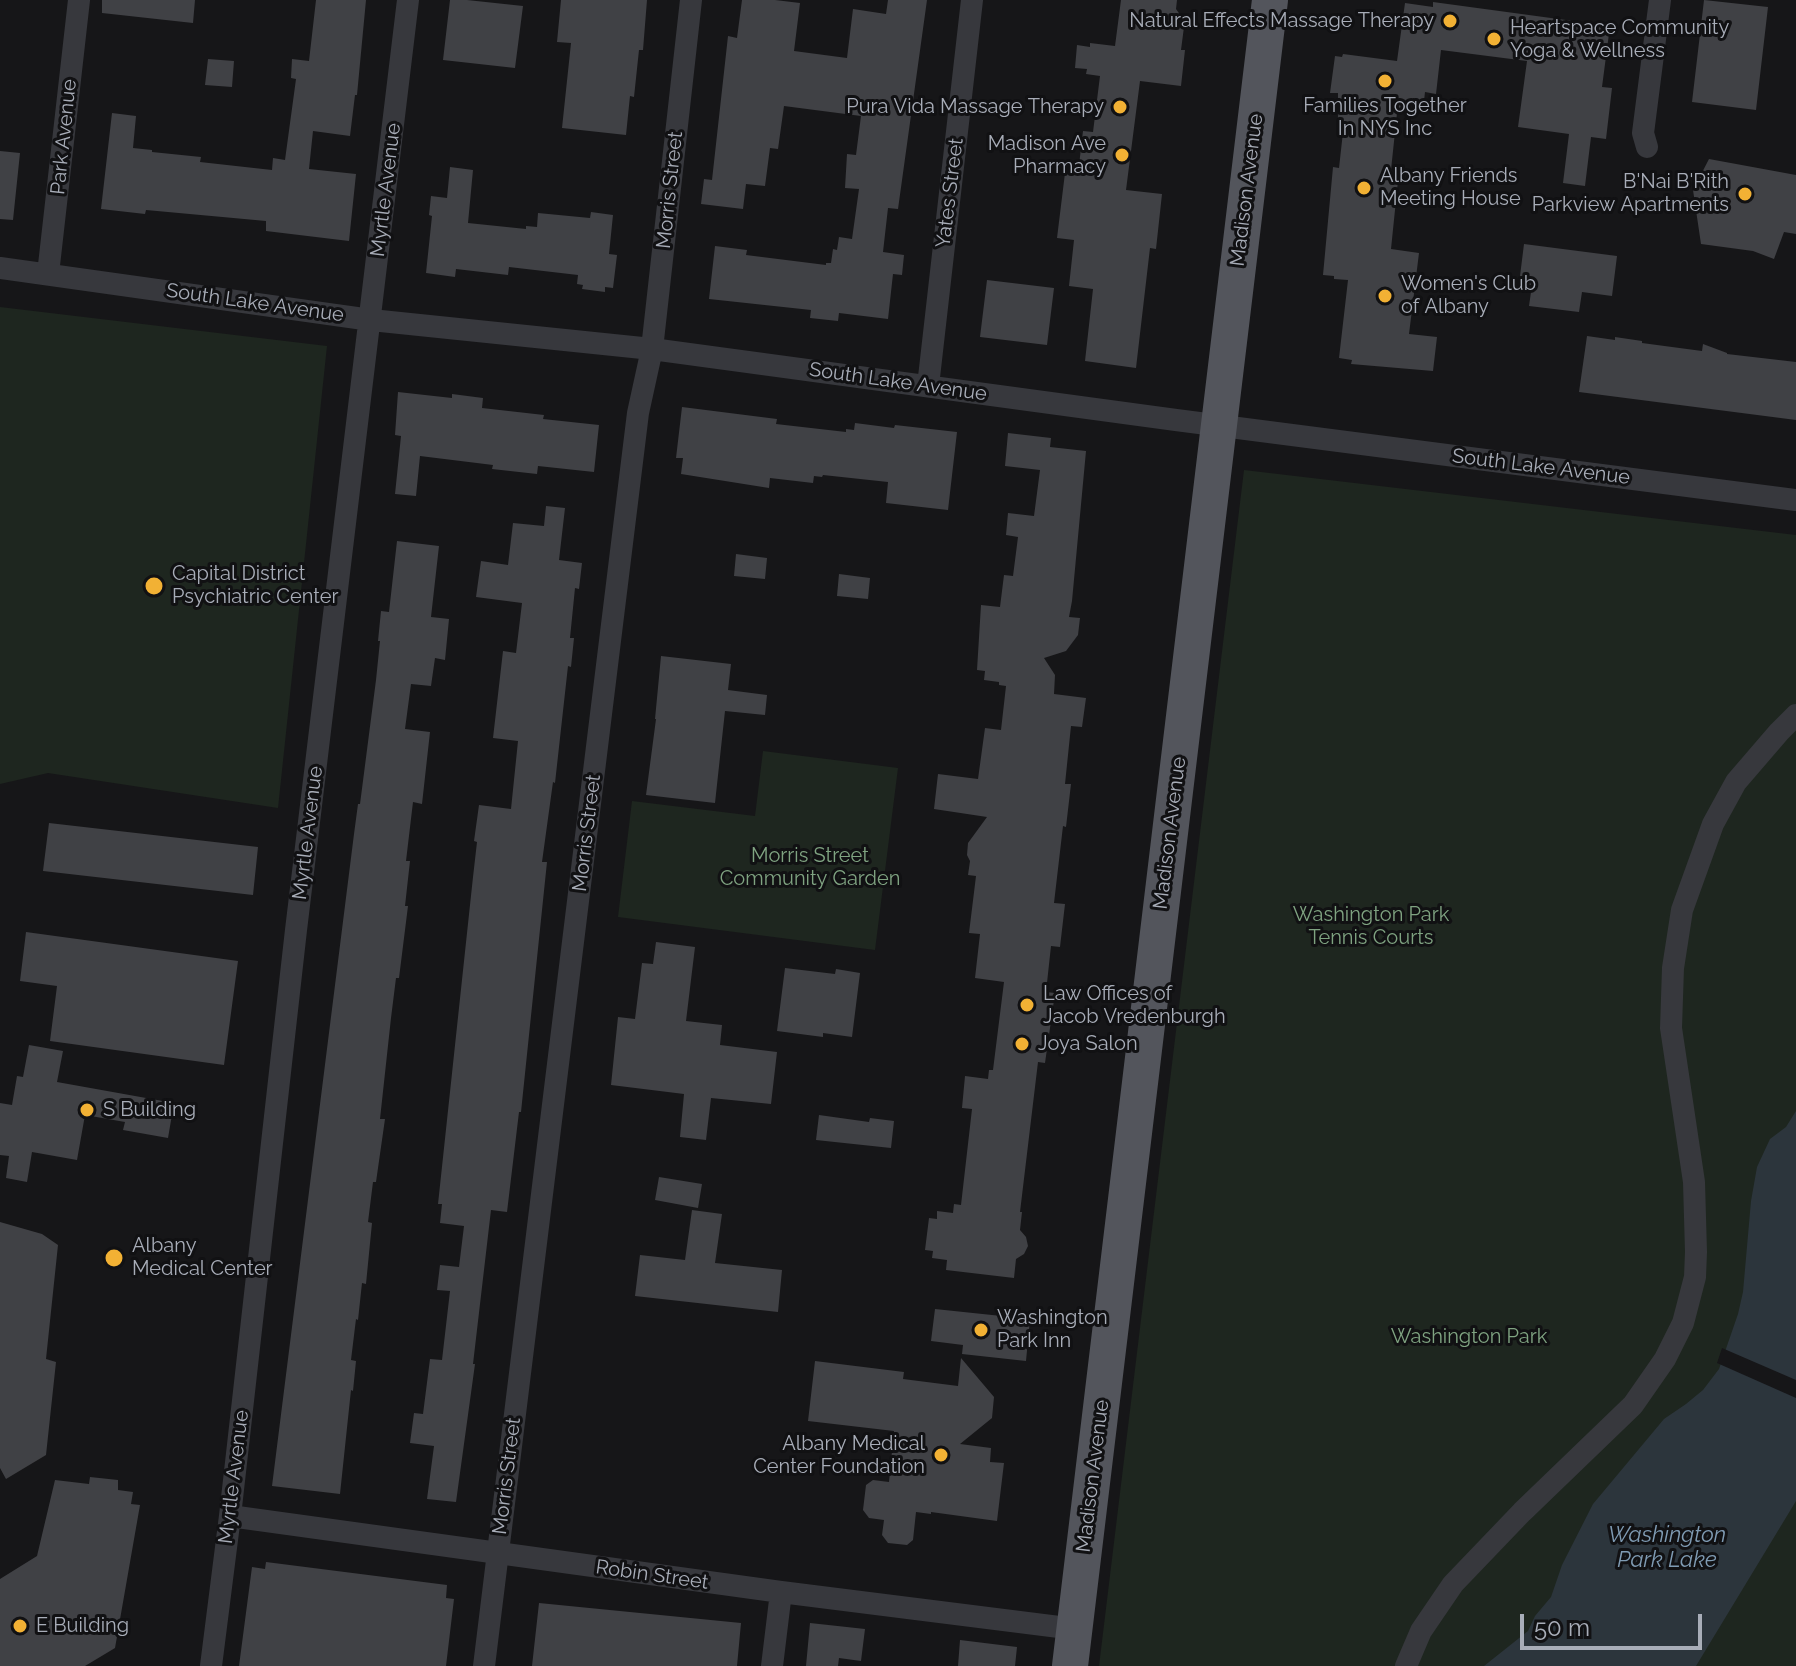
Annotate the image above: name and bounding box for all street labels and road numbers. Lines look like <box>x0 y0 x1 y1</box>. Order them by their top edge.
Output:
street label: Park Avenue <box>46 78 82 196</box>
street label: Madison Avenue <box>1226 112 1268 268</box>
street label: Myrtle Avenue <box>366 122 406 258</box>
street label: Morris Street <box>652 130 688 250</box>
street label: Yates Street <box>931 137 969 249</box>
street label: South Lake Avenue <box>165 279 345 327</box>
street label: South Lake Avenue <box>808 358 988 406</box>
street label: South Lake Avenue <box>1451 444 1631 490</box>
street label: Madison Avenue <box>1149 755 1191 911</box>
street label: Myrtle Avenue <box>288 765 328 901</box>
street label: Morris Street <box>568 773 606 893</box>
street label: Madison Avenue <box>1072 1398 1114 1554</box>
street label: Myrtle Avenue <box>214 1409 254 1545</box>
street label: Morris Street <box>488 1416 526 1536</box>
street label: Robin Street <box>594 1555 710 1595</box>

